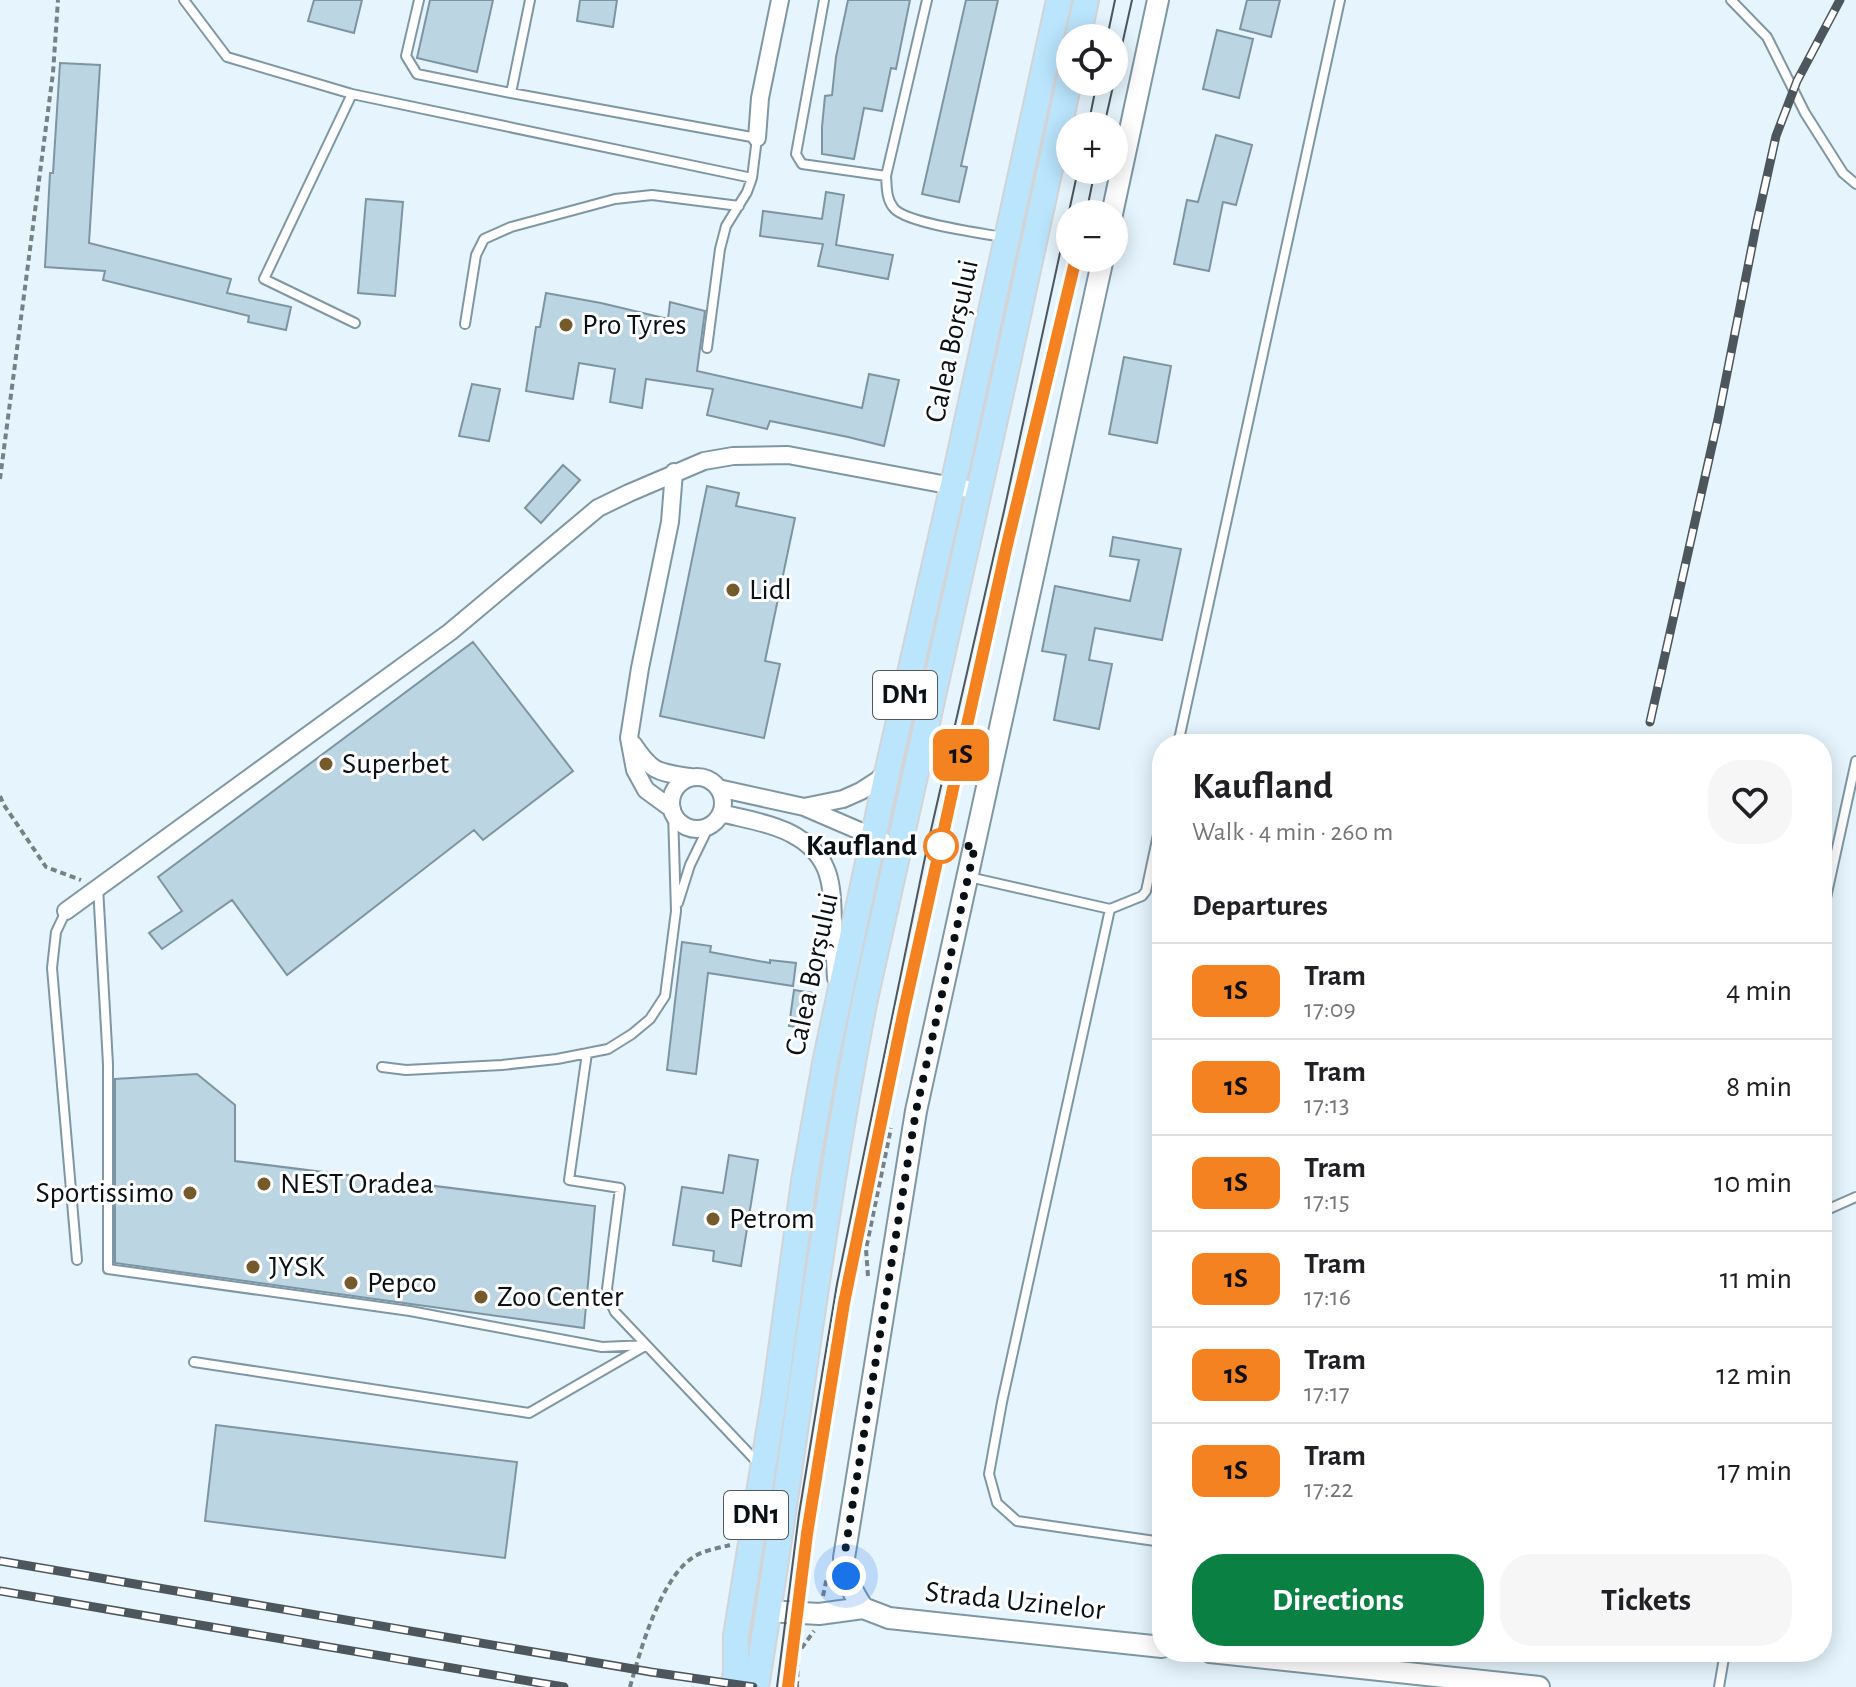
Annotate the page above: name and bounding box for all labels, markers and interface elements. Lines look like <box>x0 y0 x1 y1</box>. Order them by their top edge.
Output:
map controls <box>1056 24 1128 272</box>
button: locate <box>1056 24 1128 96</box>
button: + <box>1056 112 1128 184</box>
button: − <box>1056 200 1128 272</box>
street label: Calea Borșului <box>920 257 986 426</box>
place label: Pro Tyres <box>582 310 687 340</box>
marker: Pro Tyres <box>557 316 575 334</box>
place label: Lidl <box>749 575 792 605</box>
marker: Lidl <box>724 581 742 599</box>
road number: DN1 <box>873 671 937 719</box>
line badge: 1S <box>925 729 997 781</box>
text: 1S <box>949 741 973 769</box>
place label: Superbet <box>342 749 450 779</box>
marker: Superbet <box>317 755 335 773</box>
button: heart <box>1708 760 1792 844</box>
text: Kaufland <box>1192 768 1333 806</box>
text: Walk · 4 min · 260 m <box>1192 819 1393 845</box>
marker: Kaufland <box>924 829 958 863</box>
place label: Kaufland <box>806 831 917 861</box>
street label: Calea Borșului <box>780 890 846 1059</box>
text: Departures <box>1192 891 1328 921</box>
text: Tram <box>1304 961 1366 991</box>
text: 4 min <box>1726 976 1792 1006</box>
text: 1S <box>1224 977 1248 1005</box>
text: 17:09 <box>1304 996 1356 1022</box>
text: Tram <box>1304 1057 1366 1087</box>
text: 8 min <box>1726 1072 1792 1102</box>
text: 1S <box>1224 1073 1248 1101</box>
text: 17:13 <box>1304 1092 1349 1118</box>
text: Tram <box>1304 1153 1366 1183</box>
text: 10 min <box>1714 1168 1792 1198</box>
place label: NEST Oradea <box>280 1169 434 1199</box>
text: 1S <box>1224 1169 1248 1197</box>
marker: NEST Oradea <box>255 1175 273 1193</box>
place label: Sportissimo <box>35 1178 174 1208</box>
marker: Sportissimo <box>181 1184 199 1202</box>
text: 17:15 <box>1304 1188 1350 1214</box>
place label: Petrom <box>729 1204 815 1234</box>
marker: Petrom <box>704 1210 722 1228</box>
text: Tram <box>1304 1249 1366 1279</box>
place label: JYSK <box>269 1252 325 1282</box>
marker: JYSK <box>244 1258 262 1276</box>
text: 11 min <box>1720 1264 1792 1294</box>
text: 1S <box>1224 1265 1248 1293</box>
place label: Pepco <box>367 1268 437 1298</box>
marker: Pepco <box>342 1274 360 1292</box>
place label: Zoo Center <box>497 1282 624 1312</box>
text: 17:16 <box>1304 1284 1351 1310</box>
marker: Zoo Center <box>472 1288 490 1306</box>
text: Tram <box>1304 1345 1366 1375</box>
text: 12 min <box>1716 1360 1792 1390</box>
text: 1S <box>1224 1361 1248 1389</box>
text: 17:17 <box>1304 1380 1350 1406</box>
text: Tram <box>1304 1441 1366 1471</box>
text: 17 min <box>1717 1456 1792 1486</box>
text: 1S <box>1224 1457 1248 1485</box>
text: 17:22 <box>1304 1476 1353 1502</box>
road number: DN1 <box>724 1491 788 1539</box>
button: Directions <box>1192 1554 1484 1646</box>
button: Tickets <box>1500 1554 1792 1646</box>
your location <box>826 1556 866 1596</box>
street label: Strada Uzinelor <box>924 1577 1107 1625</box>

